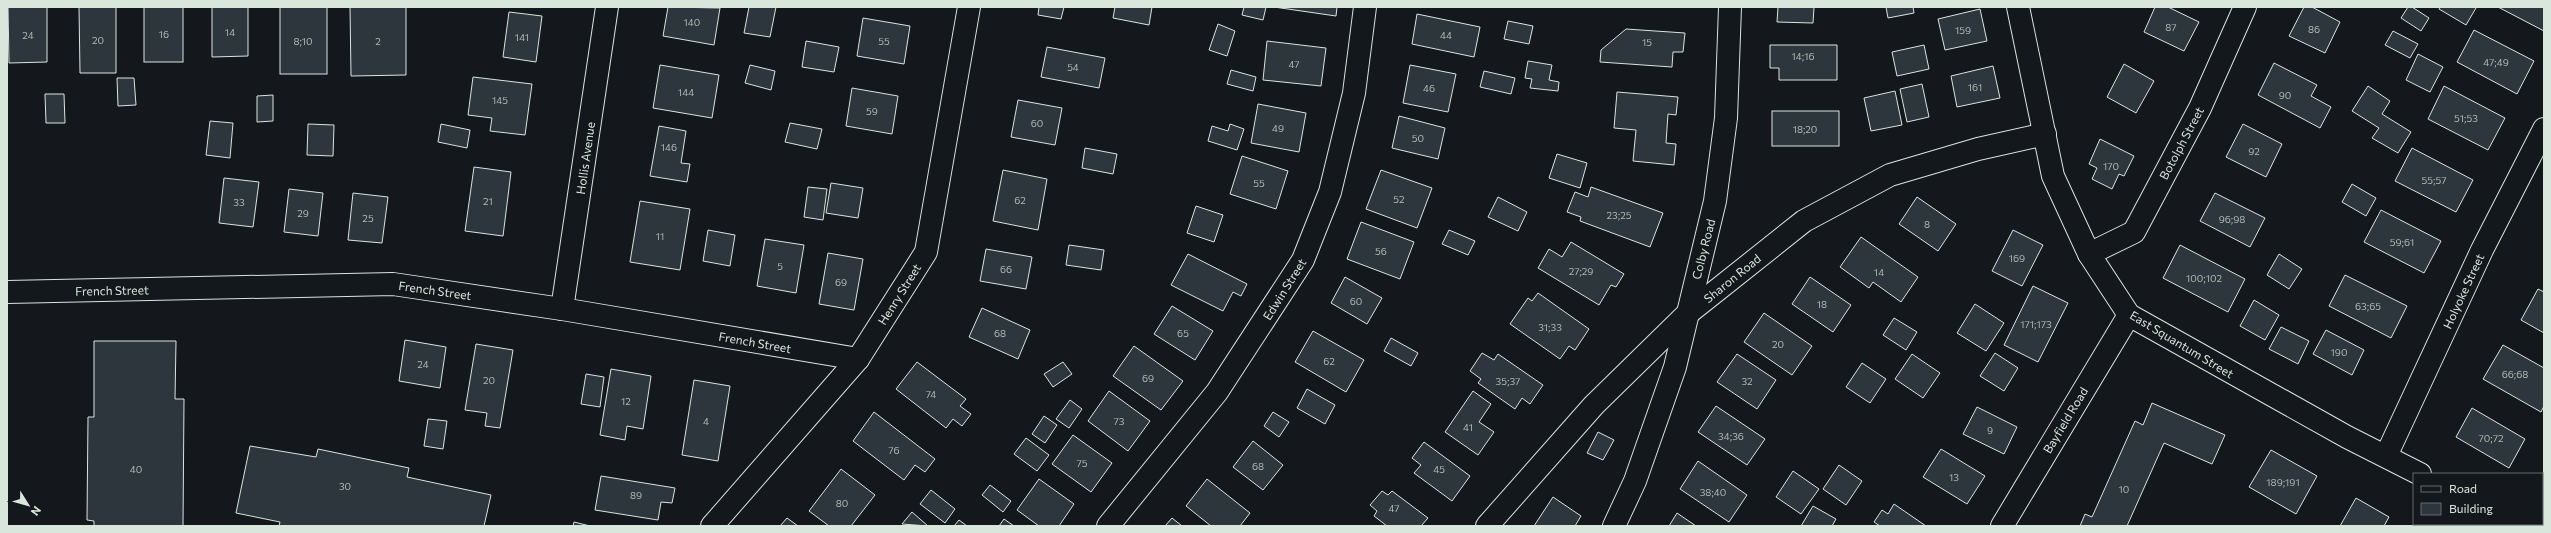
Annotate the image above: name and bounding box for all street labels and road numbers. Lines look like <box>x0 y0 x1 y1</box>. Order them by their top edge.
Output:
street label: Botolph Street <box>2156 104 2206 182</box>
street label: Hollis Avenue <box>573 121 597 195</box>
street label: Colby Road <box>1689 217 1717 281</box>
street label: Sharon Road <box>1701 251 1763 305</box>
street label: Holyoke Street <box>2440 251 2487 331</box>
street label: Edwin Street <box>1260 256 1308 322</box>
street label: Henry Street <box>875 261 923 327</box>
street label: French Street <box>398 278 472 302</box>
street label: French Street <box>75 282 149 298</box>
street label: East Squantum Street <box>2128 308 2236 380</box>
street label: French Street <box>718 329 792 355</box>
street label: Bayfield Road <box>2040 384 2090 456</box>

